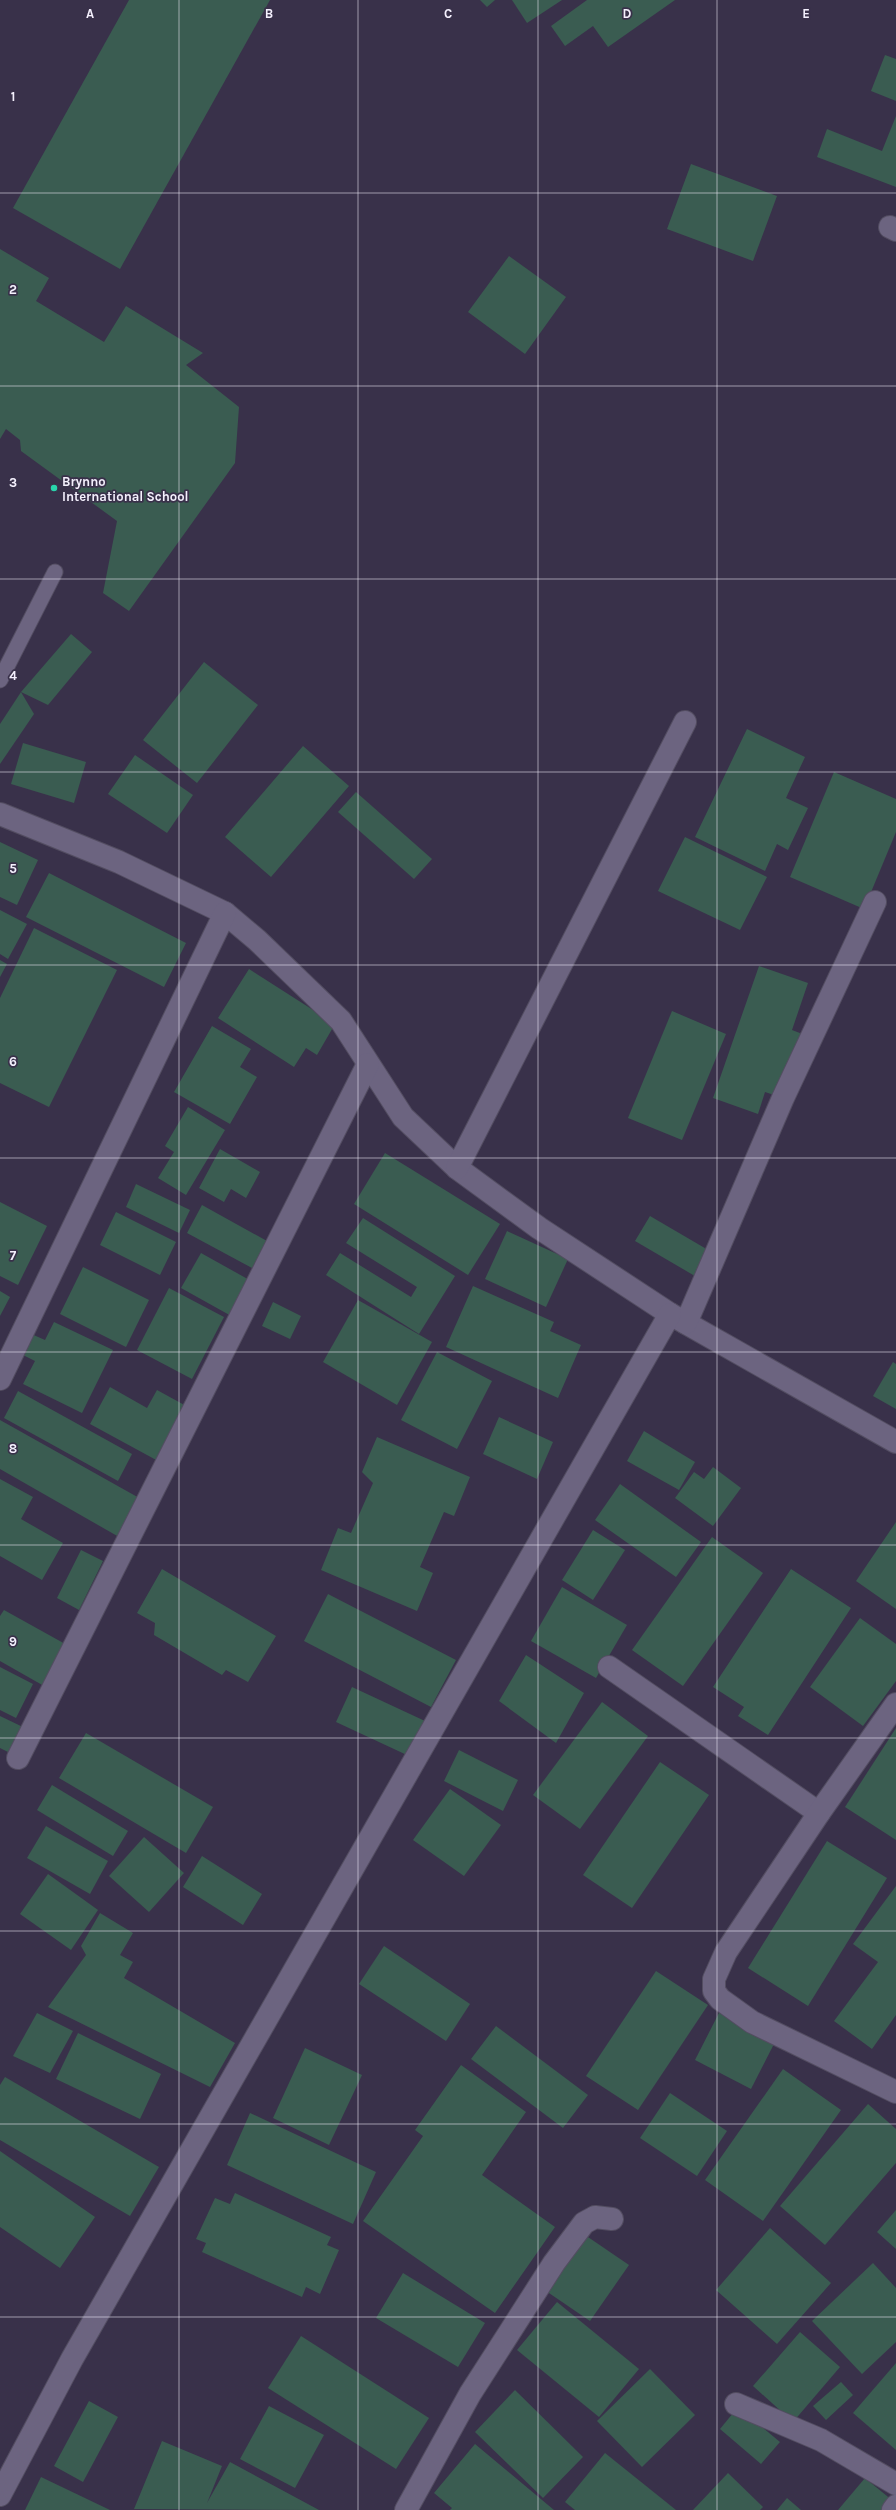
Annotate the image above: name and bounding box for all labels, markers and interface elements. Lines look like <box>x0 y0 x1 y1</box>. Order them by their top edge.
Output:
text: A <box>86 6 94 21</box>
text: B <box>265 6 273 21</box>
text: C <box>444 6 452 21</box>
text: D <box>623 6 632 21</box>
text: E <box>802 6 810 21</box>
text: 1 <box>11 89 15 104</box>
text: 2 <box>9 282 17 297</box>
place label: Brynno International School <box>62 474 189 504</box>
text: 3 <box>9 475 17 490</box>
marker: Brynno International School <box>49 483 59 493</box>
text: 4 <box>9 668 17 683</box>
text: 5 <box>9 861 17 876</box>
text: 6 <box>9 1054 17 1069</box>
text: 7 <box>10 1248 17 1263</box>
text: 8 <box>9 1441 17 1456</box>
text: 9 <box>9 1634 17 1649</box>

